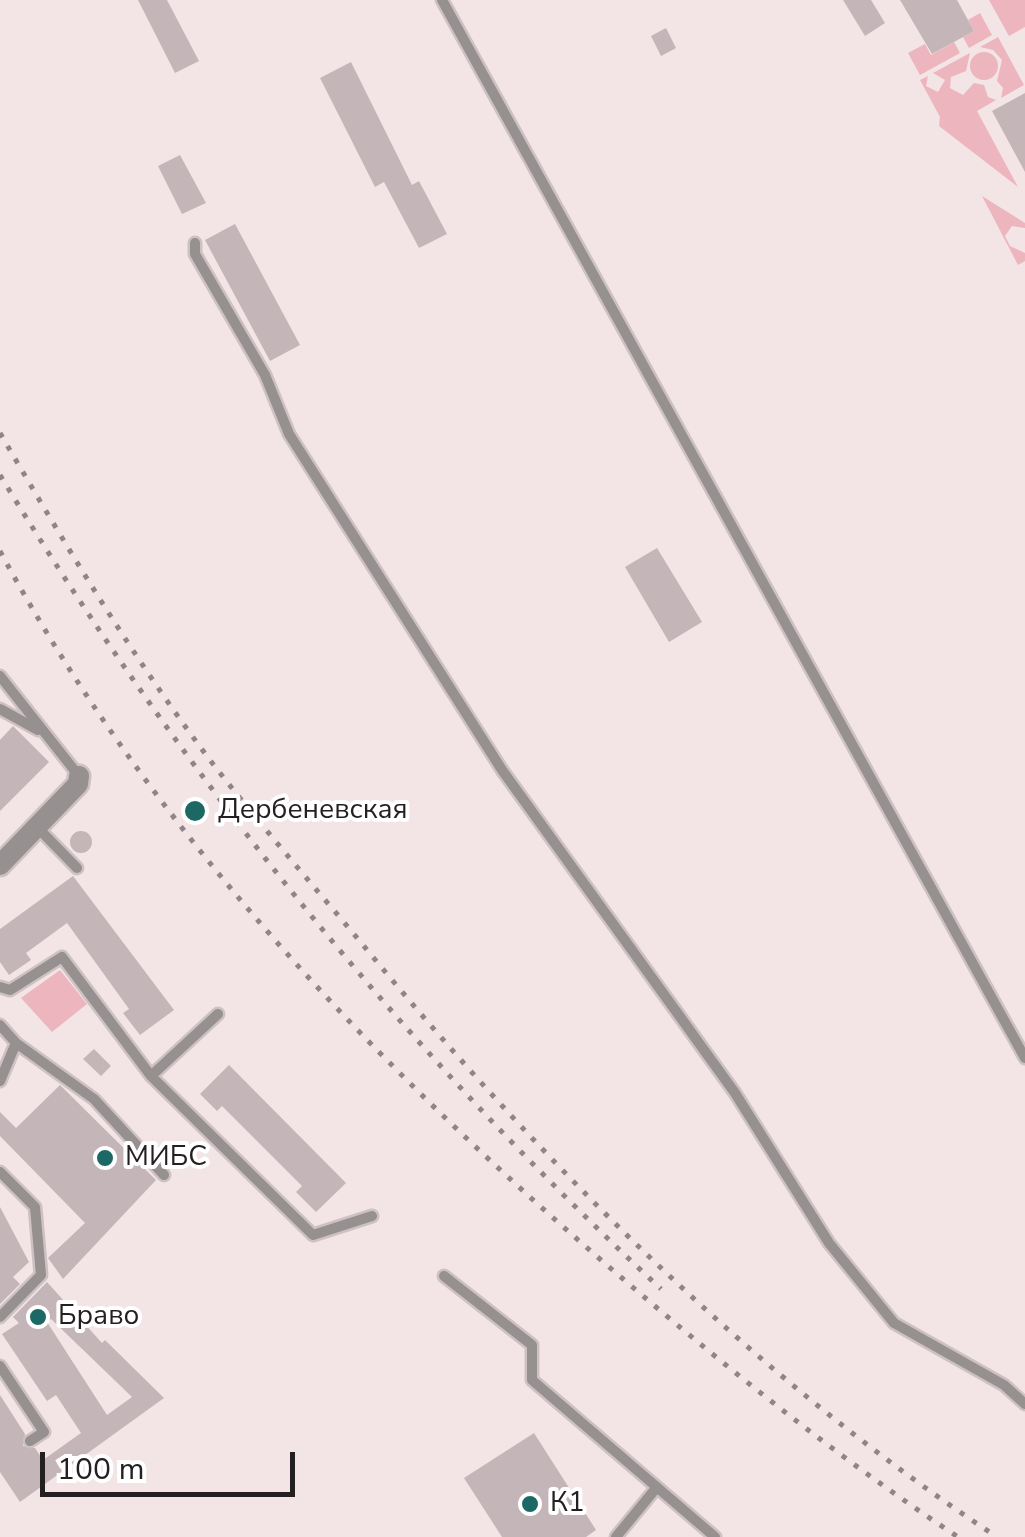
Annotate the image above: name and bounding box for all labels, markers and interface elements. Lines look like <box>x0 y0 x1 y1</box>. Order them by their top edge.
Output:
place label: Дербеневская <box>218 794 408 828</box>
marker: Дербеневская <box>182 798 208 824</box>
place label: МИБС <box>125 1141 207 1175</box>
marker: МИБС <box>94 1147 116 1169</box>
place label: Браво <box>58 1300 139 1334</box>
marker: Браво <box>27 1306 49 1328</box>
scale bar <box>45 1432 300 1494</box>
text: 100 m <box>57 1449 144 1490</box>
place label: К1 <box>550 1487 585 1521</box>
marker: К1 <box>519 1493 541 1515</box>

